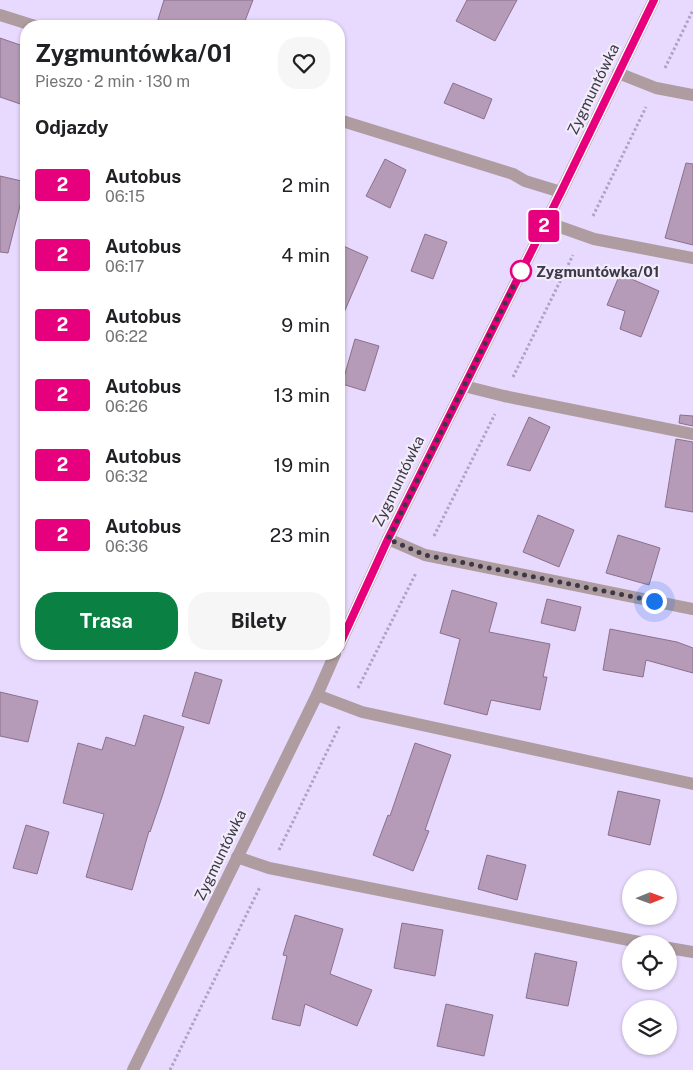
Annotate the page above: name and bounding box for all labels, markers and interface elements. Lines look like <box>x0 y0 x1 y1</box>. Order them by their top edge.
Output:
button: heart <box>278 37 330 89</box>
text: Zygmuntówka/01 <box>35 39 232 67</box>
street label: Zygmuntówka <box>564 41 622 137</box>
text: Pieszo · 2 min · 130 m <box>35 72 190 91</box>
text: Odjazdy <box>35 116 109 138</box>
text: Autobus <box>105 165 181 187</box>
text: 2 <box>57 174 68 195</box>
text: 2 min <box>282 174 330 196</box>
text: 06:15 <box>105 187 145 206</box>
line badge: 2 <box>528 210 560 242</box>
text: 2 <box>538 215 550 236</box>
text: Autobus <box>105 235 181 257</box>
text: 2 <box>57 244 68 265</box>
text: 4 min <box>281 244 330 266</box>
text: 06:17 <box>105 257 144 276</box>
marker: Zygmuntówka/01 <box>510 260 532 282</box>
place label: Zygmuntówka/01 <box>536 263 659 280</box>
text: Autobus <box>105 305 181 327</box>
text: 2 <box>57 314 68 335</box>
text: 9 min <box>281 314 330 336</box>
text: 06:22 <box>105 327 148 346</box>
text: Autobus <box>105 375 181 397</box>
text: 2 <box>57 384 68 405</box>
text: 13 min <box>273 384 330 406</box>
text: 06:26 <box>105 397 148 416</box>
street label: Zygmuntówka <box>369 433 427 529</box>
text: Autobus <box>105 445 181 467</box>
text: 2 <box>57 454 68 475</box>
text: 19 min <box>274 454 330 476</box>
text: 06:32 <box>105 467 148 486</box>
text: Autobus <box>105 515 181 537</box>
text: 2 <box>57 524 68 545</box>
text: 23 min <box>270 524 330 546</box>
text: 06:36 <box>105 537 148 556</box>
your location <box>642 589 667 614</box>
button: Trasa <box>35 592 178 650</box>
button: Bilety <box>188 592 330 650</box>
street label: Zygmuntówka <box>191 807 249 903</box>
north arrow <box>622 870 678 925</box>
map controls <box>622 870 677 1055</box>
button: locate <box>622 935 677 990</box>
button: layers <box>622 1000 677 1055</box>

